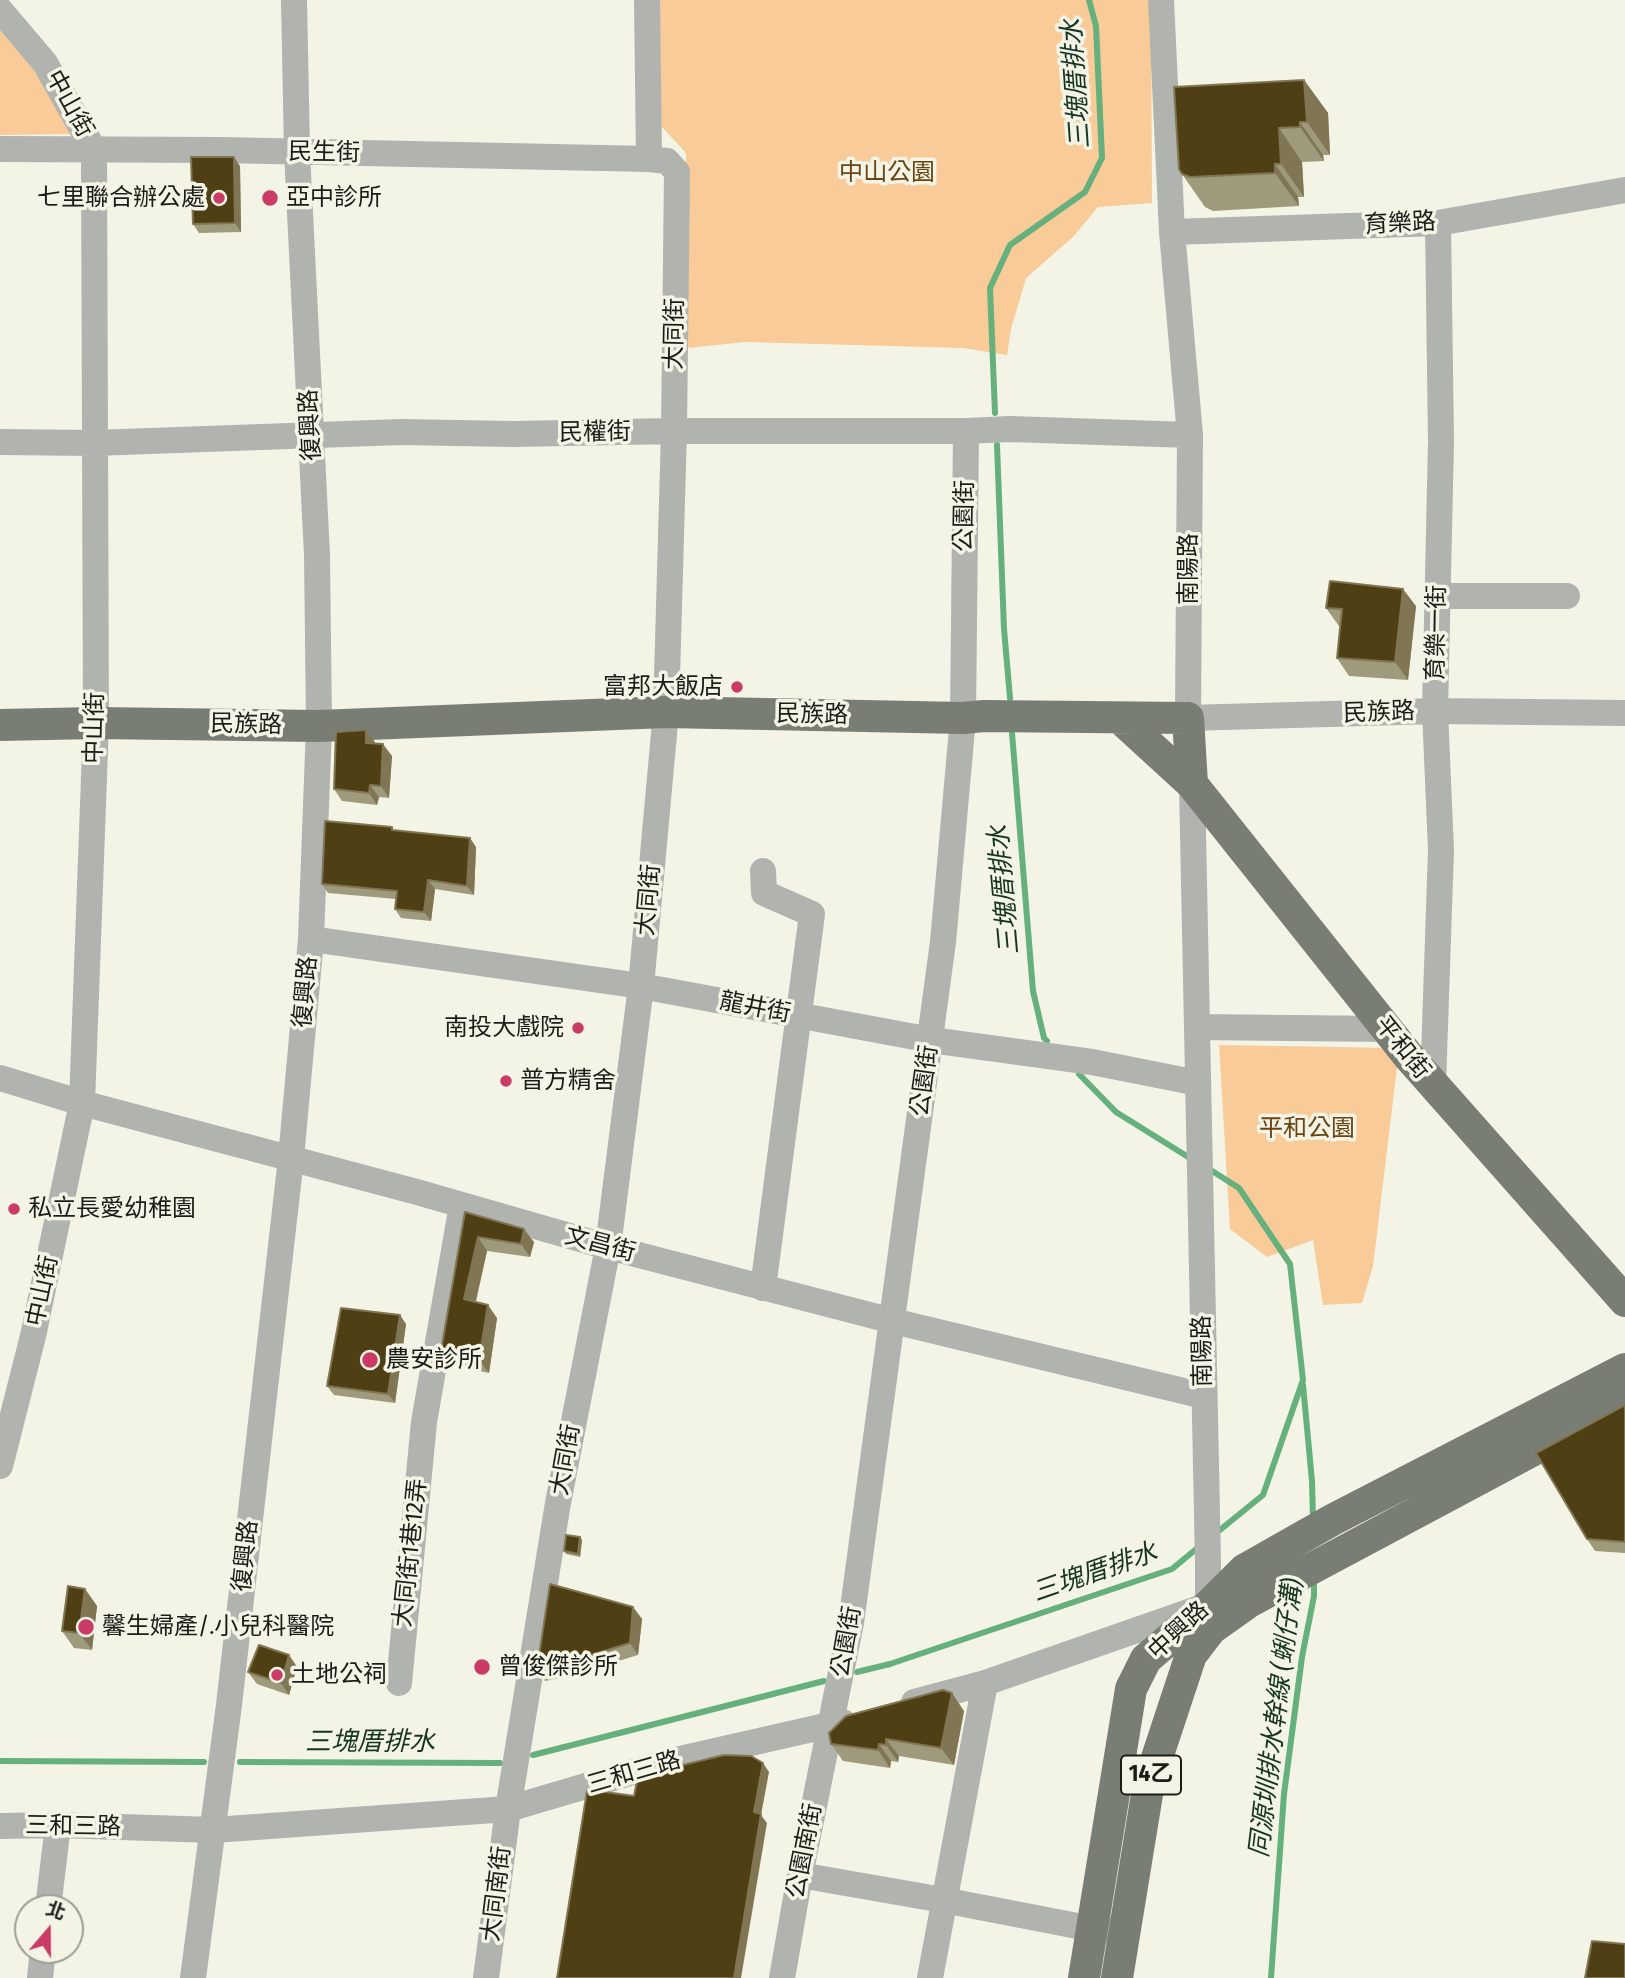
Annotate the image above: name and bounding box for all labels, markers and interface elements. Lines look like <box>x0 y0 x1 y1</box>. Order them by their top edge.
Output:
water label: 三塊厝排水 <box>1057 18 1097 150</box>
street label: 中山街 <box>39 66 99 142</box>
street label: 民生街 <box>288 138 360 168</box>
park label: 中山公園 <box>839 159 935 187</box>
place label: 七里聯合辦公處 <box>37 184 205 212</box>
place label: 亞中診所 <box>286 184 382 212</box>
marker: 亞中診所 <box>260 188 280 208</box>
marker: 七里聯合辦公處 <box>211 190 227 206</box>
street label: 育樂路 <box>1363 208 1437 240</box>
street label: 大同街 <box>660 298 690 370</box>
street label: 復興路 <box>295 388 327 462</box>
street label: 民權街 <box>559 418 631 448</box>
street label: 公園街 <box>950 480 980 552</box>
street label: 南陽路 <box>1175 533 1203 605</box>
street label: 育樂一街 <box>1422 585 1452 681</box>
place label: 富邦大飯店 <box>603 673 723 701</box>
marker: 富邦大飯店 <box>729 679 745 695</box>
street label: 中山街 <box>80 692 110 764</box>
street label: 民族路 <box>1343 697 1415 729</box>
street label: 民族路 <box>776 700 848 730</box>
street label: 民族路 <box>210 710 282 740</box>
water label: 三塊厝排水 <box>984 824 1026 956</box>
street label: 大同街 <box>632 863 666 937</box>
street label: 復興路 <box>289 955 323 1029</box>
street label: 龍井街 <box>717 987 793 1029</box>
street label: 平和街 <box>1368 1011 1436 1085</box>
place label: 南投大戲院 <box>444 1014 564 1042</box>
marker: 南投大戲院 <box>570 1020 586 1036</box>
street label: 公園街 <box>906 1043 944 1119</box>
place label: 普方精舍 <box>520 1067 616 1095</box>
marker: 普方精舍 <box>498 1073 514 1089</box>
park label: 平和公園 <box>1259 1115 1355 1143</box>
place label: 私立長愛幼稚園 <box>28 1195 196 1223</box>
marker: 私立長愛幼稚園 <box>6 1201 22 1217</box>
street label: 文昌街 <box>561 1222 639 1268</box>
street label: 中山街 <box>21 1253 65 1329</box>
street label: 南陽路 <box>1188 1315 1218 1387</box>
place label: 農安診所 <box>386 1346 482 1374</box>
marker: 農安診所 <box>360 1350 380 1370</box>
street label: 大同街 <box>546 1422 586 1498</box>
street label: 大同街1巷12弄 <box>389 1477 433 1629</box>
street label: 復興路 <box>228 1519 264 1593</box>
water label: 三塊厝排水 <box>1028 1537 1162 1609</box>
water label: 同源圳排水幹線 (蜊仔溝) <box>1244 1577 1310 1859</box>
street label: 中興路 <box>1143 1596 1215 1666</box>
street label: 公園街 <box>827 1604 867 1680</box>
place label: 馨生婦產/.小兒科醫院 <box>102 1613 334 1641</box>
marker: 馨生婦產/.小兒科醫院 <box>76 1617 96 1637</box>
place label: 曾俊傑診所 <box>498 1653 618 1681</box>
marker: 曾俊傑診所 <box>472 1657 492 1677</box>
place label: 土地公祠 <box>291 1661 387 1689</box>
marker: 土地公祠 <box>269 1667 285 1683</box>
water label: 三塊厝排水 <box>305 1727 435 1759</box>
street label: 三和三路 <box>584 1746 684 1800</box>
road number: 14乙 <box>1121 1756 1181 1795</box>
street label: 公園南街 <box>782 1801 828 1901</box>
street label: 三和三路 <box>25 1812 121 1842</box>
street label: 大同南街 <box>477 1845 517 1943</box>
north arrow <box>14 1894 84 1964</box>
text: 北 <box>43 1897 69 1925</box>

